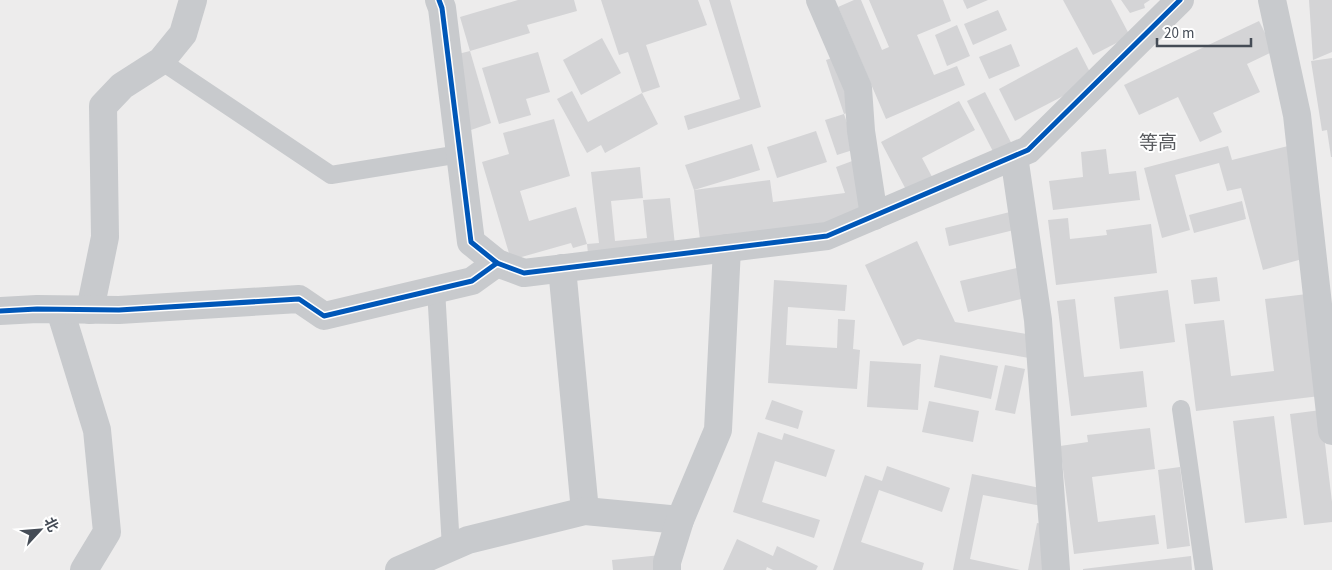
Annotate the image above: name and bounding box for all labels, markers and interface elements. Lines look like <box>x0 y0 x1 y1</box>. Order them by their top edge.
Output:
scale bar <box>1157 15 1251 47</box>
text: 20 m <box>1164 23 1194 44</box>
district label: 等高 <box>1139 130 1177 157</box>
north arrow <box>15 505 65 555</box>
text: 北 <box>39 514 63 535</box>

